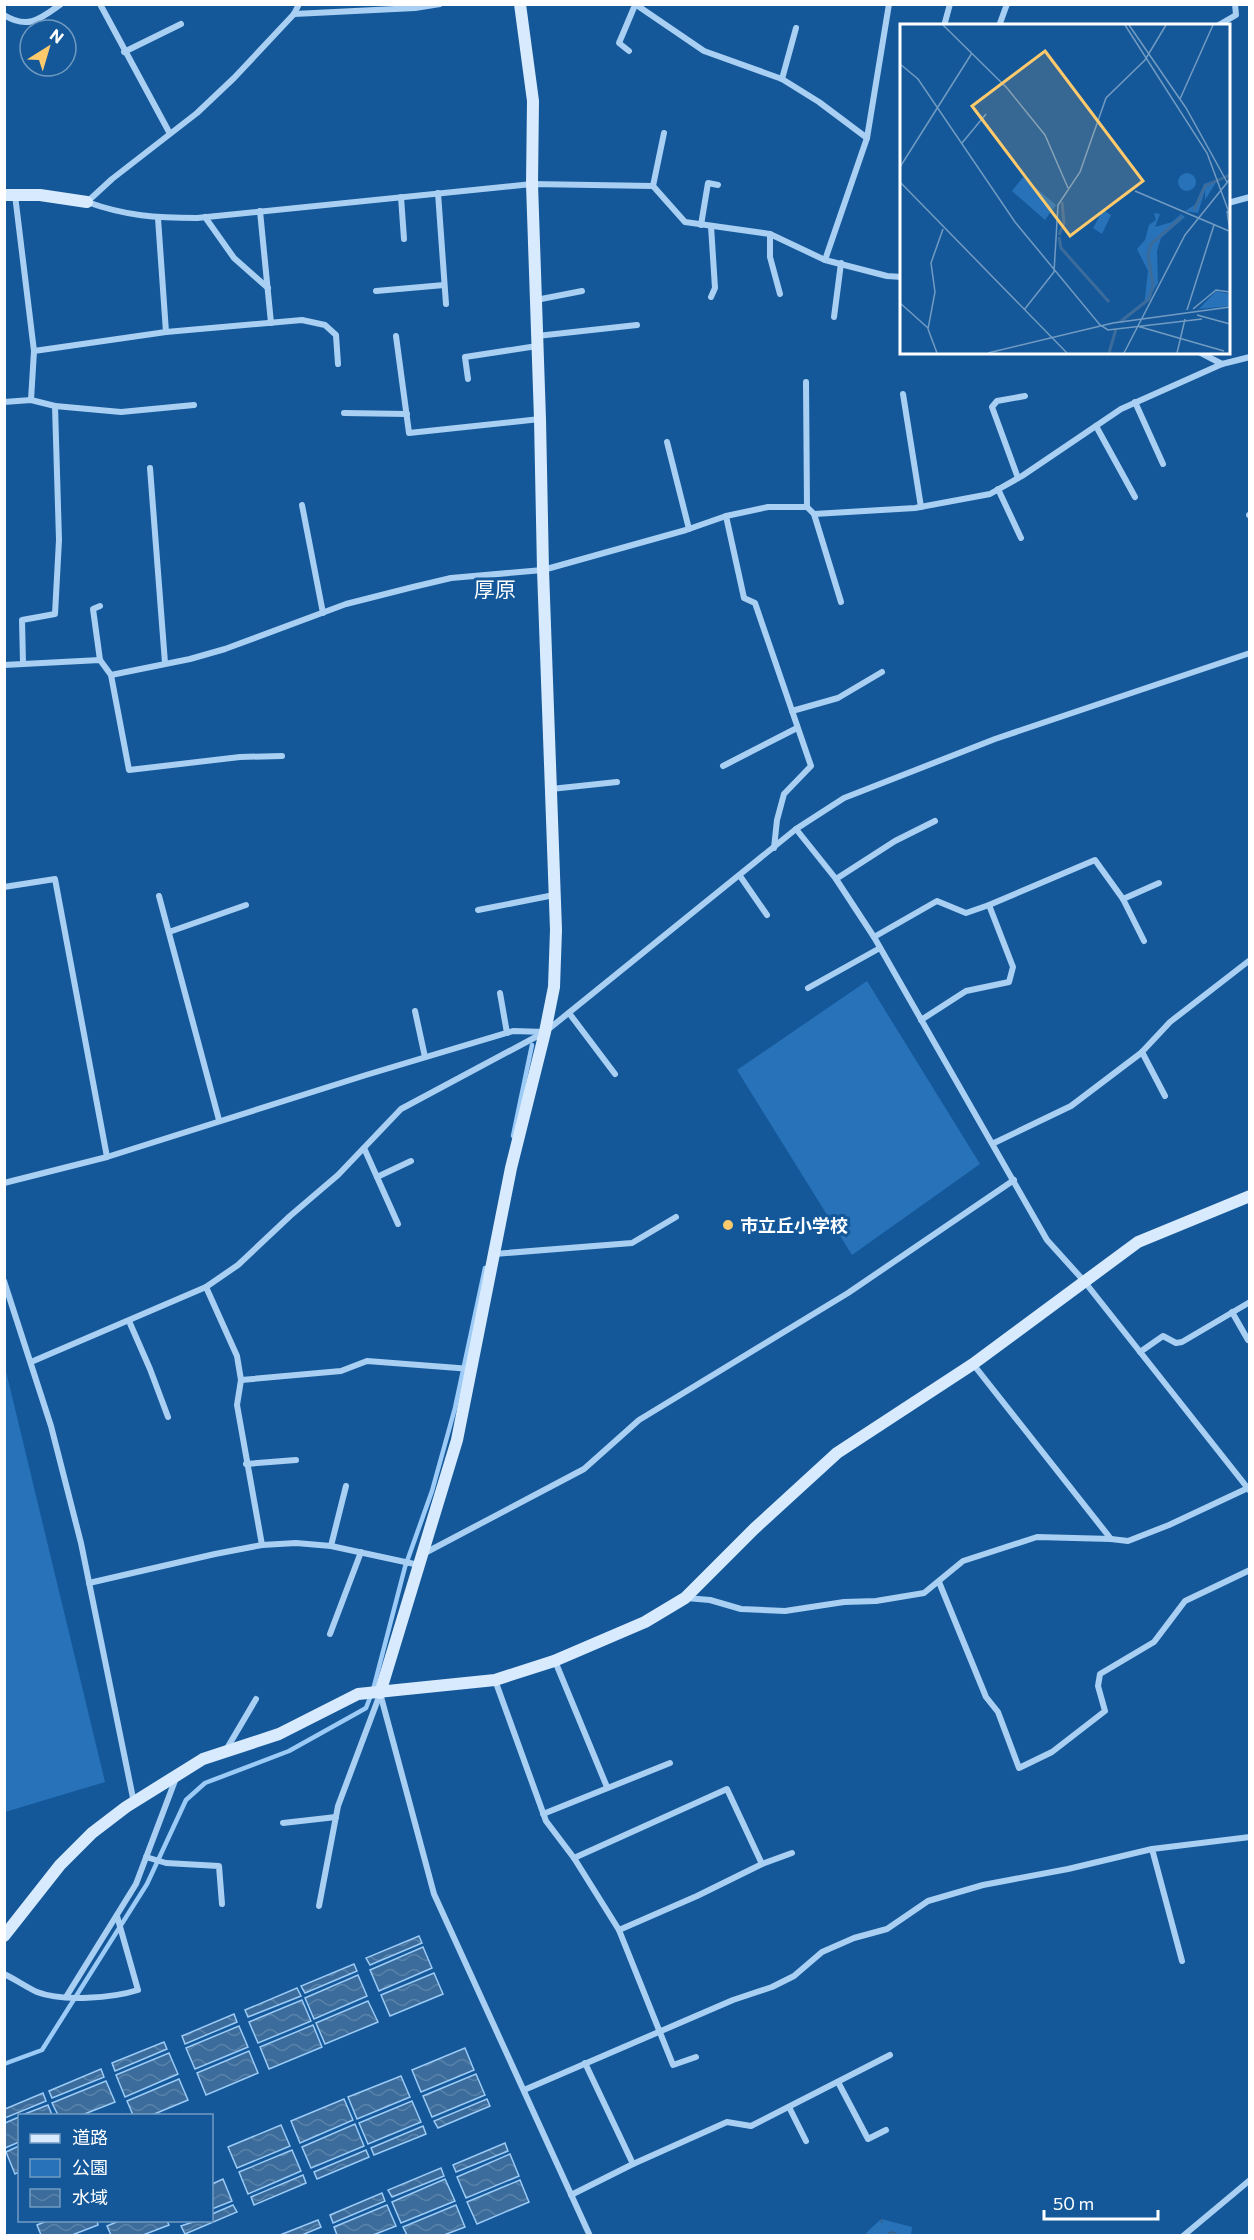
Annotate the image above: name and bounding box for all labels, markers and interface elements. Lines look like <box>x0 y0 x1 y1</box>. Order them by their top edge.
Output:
north arrow <box>18 18 78 78</box>
text: N <box>47 24 68 47</box>
inset map <box>900 24 1230 354</box>
district label: 厚原 <box>474 576 516 601</box>
place label: 市立丘小学校 <box>740 1214 848 1236</box>
marker: 市立丘小学校 <box>721 1218 735 1232</box>
legend <box>18 2114 213 2222</box>
text: 道路 <box>72 2126 108 2148</box>
text: 公園 <box>72 2156 108 2178</box>
scale bar <box>1044 2183 1158 2221</box>
text: 水域 <box>72 2186 108 2208</box>
text: 50 m <box>1053 2192 1094 2214</box>

